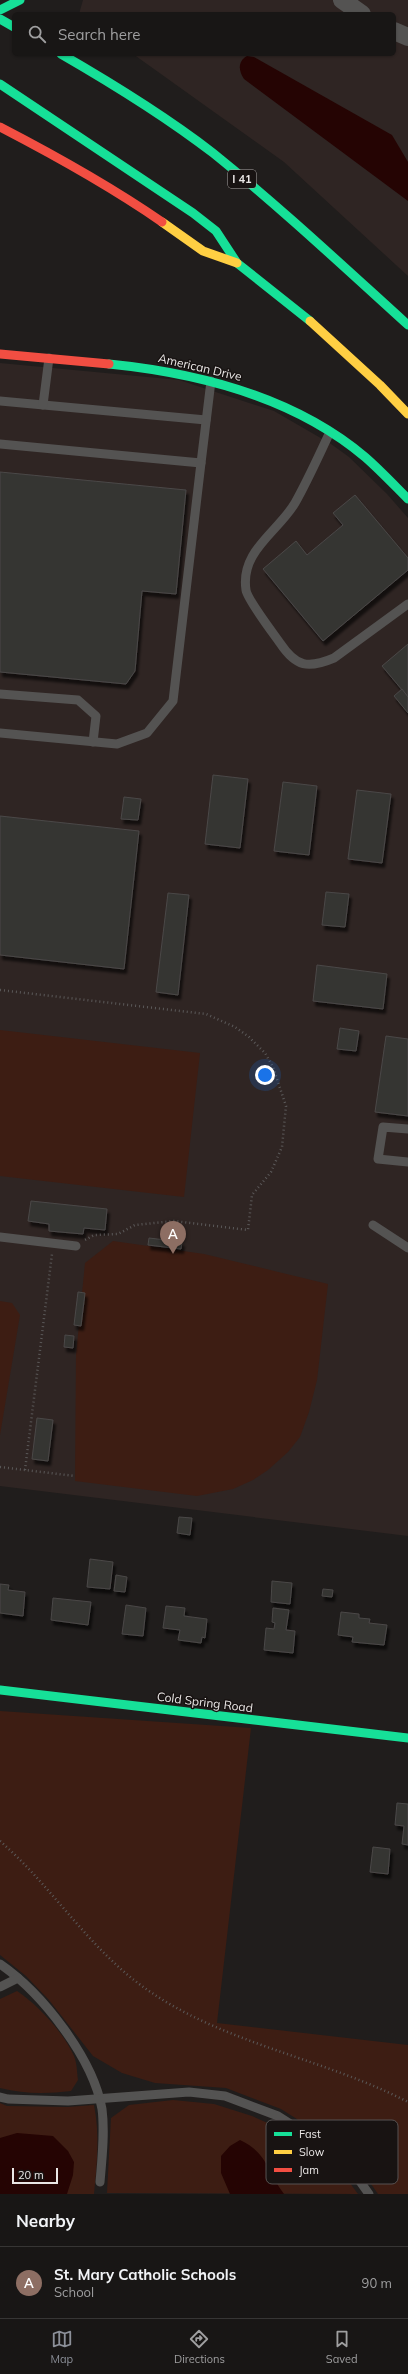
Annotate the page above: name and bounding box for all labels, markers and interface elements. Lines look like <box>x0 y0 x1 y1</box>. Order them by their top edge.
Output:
search box <box>12 12 396 56</box>
icon: search <box>26 23 48 45</box>
text: Search here <box>58 25 140 44</box>
road number: I 41 <box>228 170 256 188</box>
street label: American Drive <box>157 350 243 384</box>
your location <box>255 1065 275 1085</box>
pin: A <box>160 1221 186 1254</box>
street label: Cold Spring Road <box>156 1689 254 1715</box>
legend <box>266 2120 398 2184</box>
text: Fast <box>299 2127 321 2141</box>
text: Slow <box>299 2145 325 2159</box>
text: Jam <box>299 2163 319 2177</box>
scale bar <box>12 2166 58 2185</box>
text: 20 m <box>18 2168 44 2182</box>
text: Nearby <box>16 2210 75 2231</box>
text: St. Mary Catholic Schools <box>54 2265 236 2284</box>
text: A <box>24 2275 34 2291</box>
text: 90 m <box>362 2275 392 2291</box>
text: School <box>54 2284 94 2300</box>
tab: Map <box>50 2328 73 2366</box>
tab: Directions <box>174 2328 225 2366</box>
tab: Saved <box>326 2328 358 2366</box>

